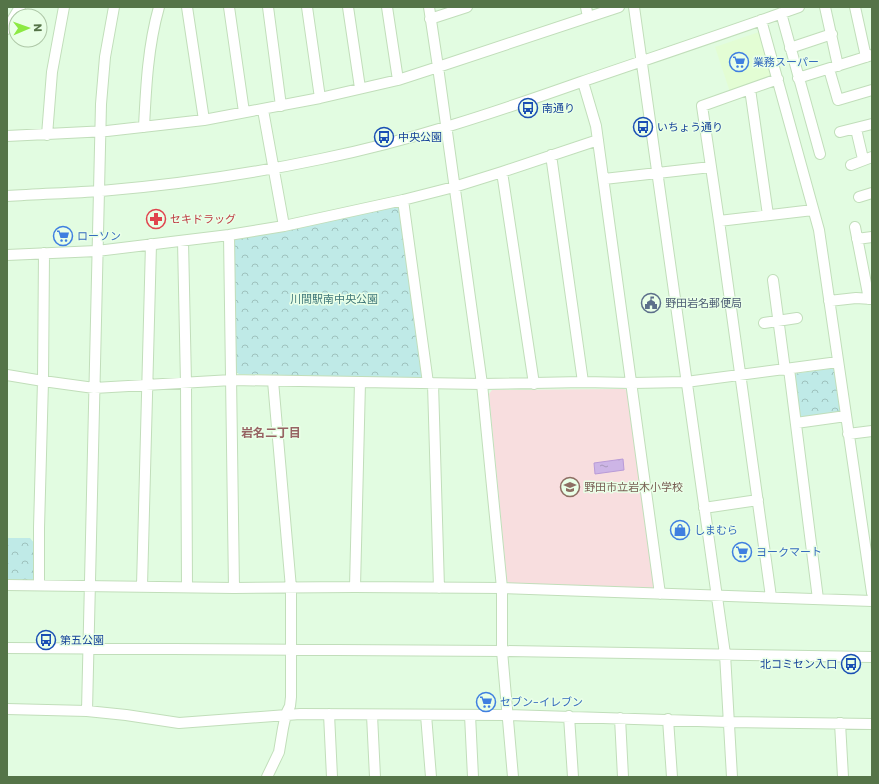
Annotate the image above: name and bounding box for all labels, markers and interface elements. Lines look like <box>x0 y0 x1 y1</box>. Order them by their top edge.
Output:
north arrow <box>8 8 48 48</box>
text: N <box>30 23 46 32</box>
supermarket icon: 業務スーパー <box>728 51 750 73</box>
place label: 業務スーパー <box>753 54 819 70</box>
bus stop icon: 南通り <box>517 97 539 119</box>
place label: 南通り <box>542 100 575 116</box>
bus stop icon: いちょう通り <box>632 116 654 138</box>
place label: いちょう通り <box>657 119 723 135</box>
bus stop icon: 中央公園 <box>373 126 395 148</box>
place label: 中央公園 <box>398 129 442 145</box>
pharmacy icon: セキドラッグ <box>145 208 167 230</box>
place label: セキドラッグ <box>170 211 236 227</box>
supermarket icon: ローソン <box>52 225 74 247</box>
place label: ローソン <box>77 228 121 244</box>
park label: 川間駅南中央公園 <box>290 291 378 307</box>
public building icon: 野田岩名郵便局 <box>640 292 662 314</box>
place label: 野田岩名郵便局 <box>665 295 742 311</box>
district label: 岩名二丁目 <box>241 424 301 441</box>
school or university icon: 野田市立岩木小学校 <box>559 476 581 498</box>
place label: 野田市立岩木小学校 <box>584 479 683 495</box>
shop icon: しまむら <box>669 519 691 541</box>
place label: しまむら <box>694 522 738 538</box>
supermarket icon: ヨークマート <box>731 541 753 563</box>
place label: ヨークマート <box>756 544 822 560</box>
bus stop icon: 第五公園 <box>35 629 57 651</box>
place label: 第五公園 <box>60 632 104 648</box>
bus stop icon: 北コミセン入口 <box>840 653 862 675</box>
place label: 北コミセン入口 <box>760 656 837 672</box>
supermarket icon: セブン-イレブン <box>475 691 497 713</box>
place label: セブン-イレブン <box>500 694 583 710</box>

